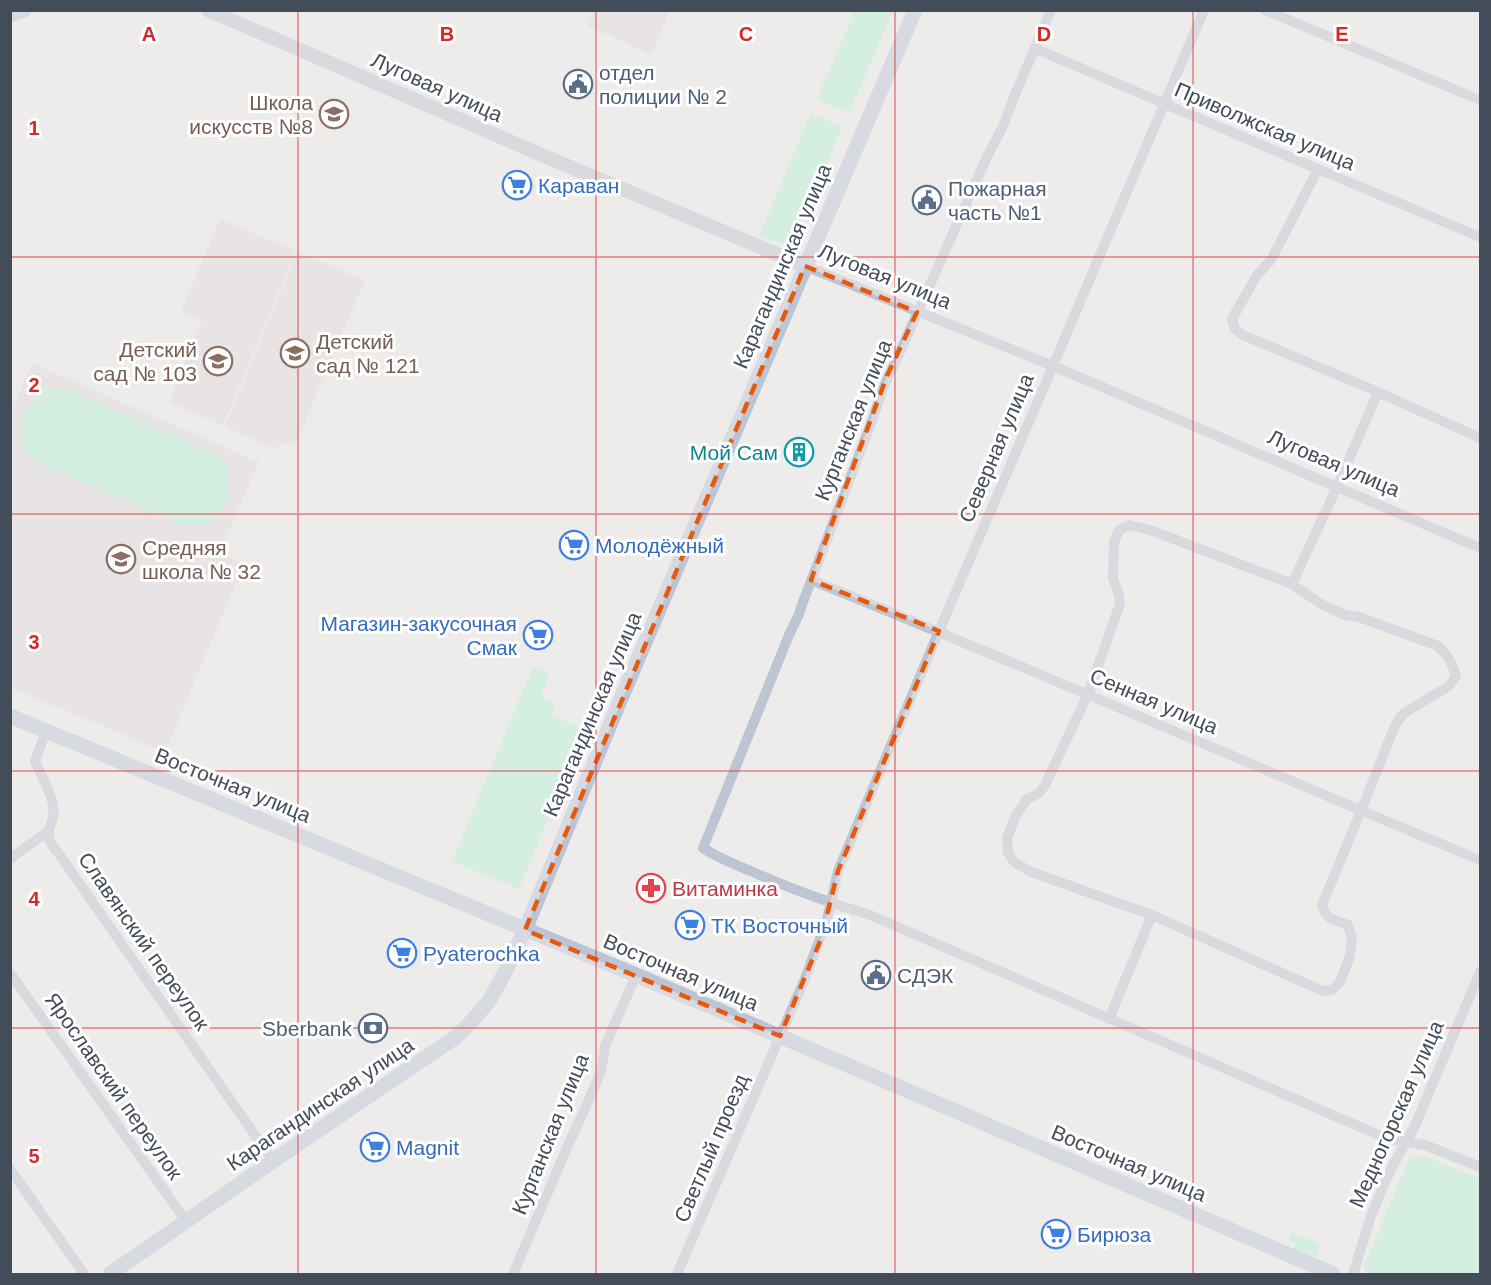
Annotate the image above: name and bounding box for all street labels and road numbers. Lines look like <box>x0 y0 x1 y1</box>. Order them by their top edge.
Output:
street label: Луговая улица <box>368 48 506 126</box>
street label: Приволжская улица <box>1171 78 1359 175</box>
street label: Карагандинская улица <box>728 160 836 372</box>
street label: Луговая улица <box>815 239 955 313</box>
street label: Курганская улица <box>810 336 896 504</box>
street label: Северная улица <box>954 370 1038 526</box>
street label: Луговая улица <box>1265 425 1404 501</box>
street label: Карагандинская улица <box>538 608 646 820</box>
street label: Сенная улица <box>1087 664 1222 738</box>
street label: Восточная улица <box>152 743 315 827</box>
street label: Славянский переулок <box>74 848 215 1035</box>
street label: Восточная улица <box>600 929 762 1015</box>
street label: Ярославский переулок <box>41 988 188 1184</box>
street label: Медногорская улица <box>1344 1017 1448 1211</box>
street label: Карагандинская улица <box>222 1033 418 1175</box>
street label: Курганская улица <box>507 1050 593 1218</box>
street label: Светлый проезд <box>669 1071 753 1225</box>
street label: Восточная улица <box>1048 1120 1210 1206</box>

